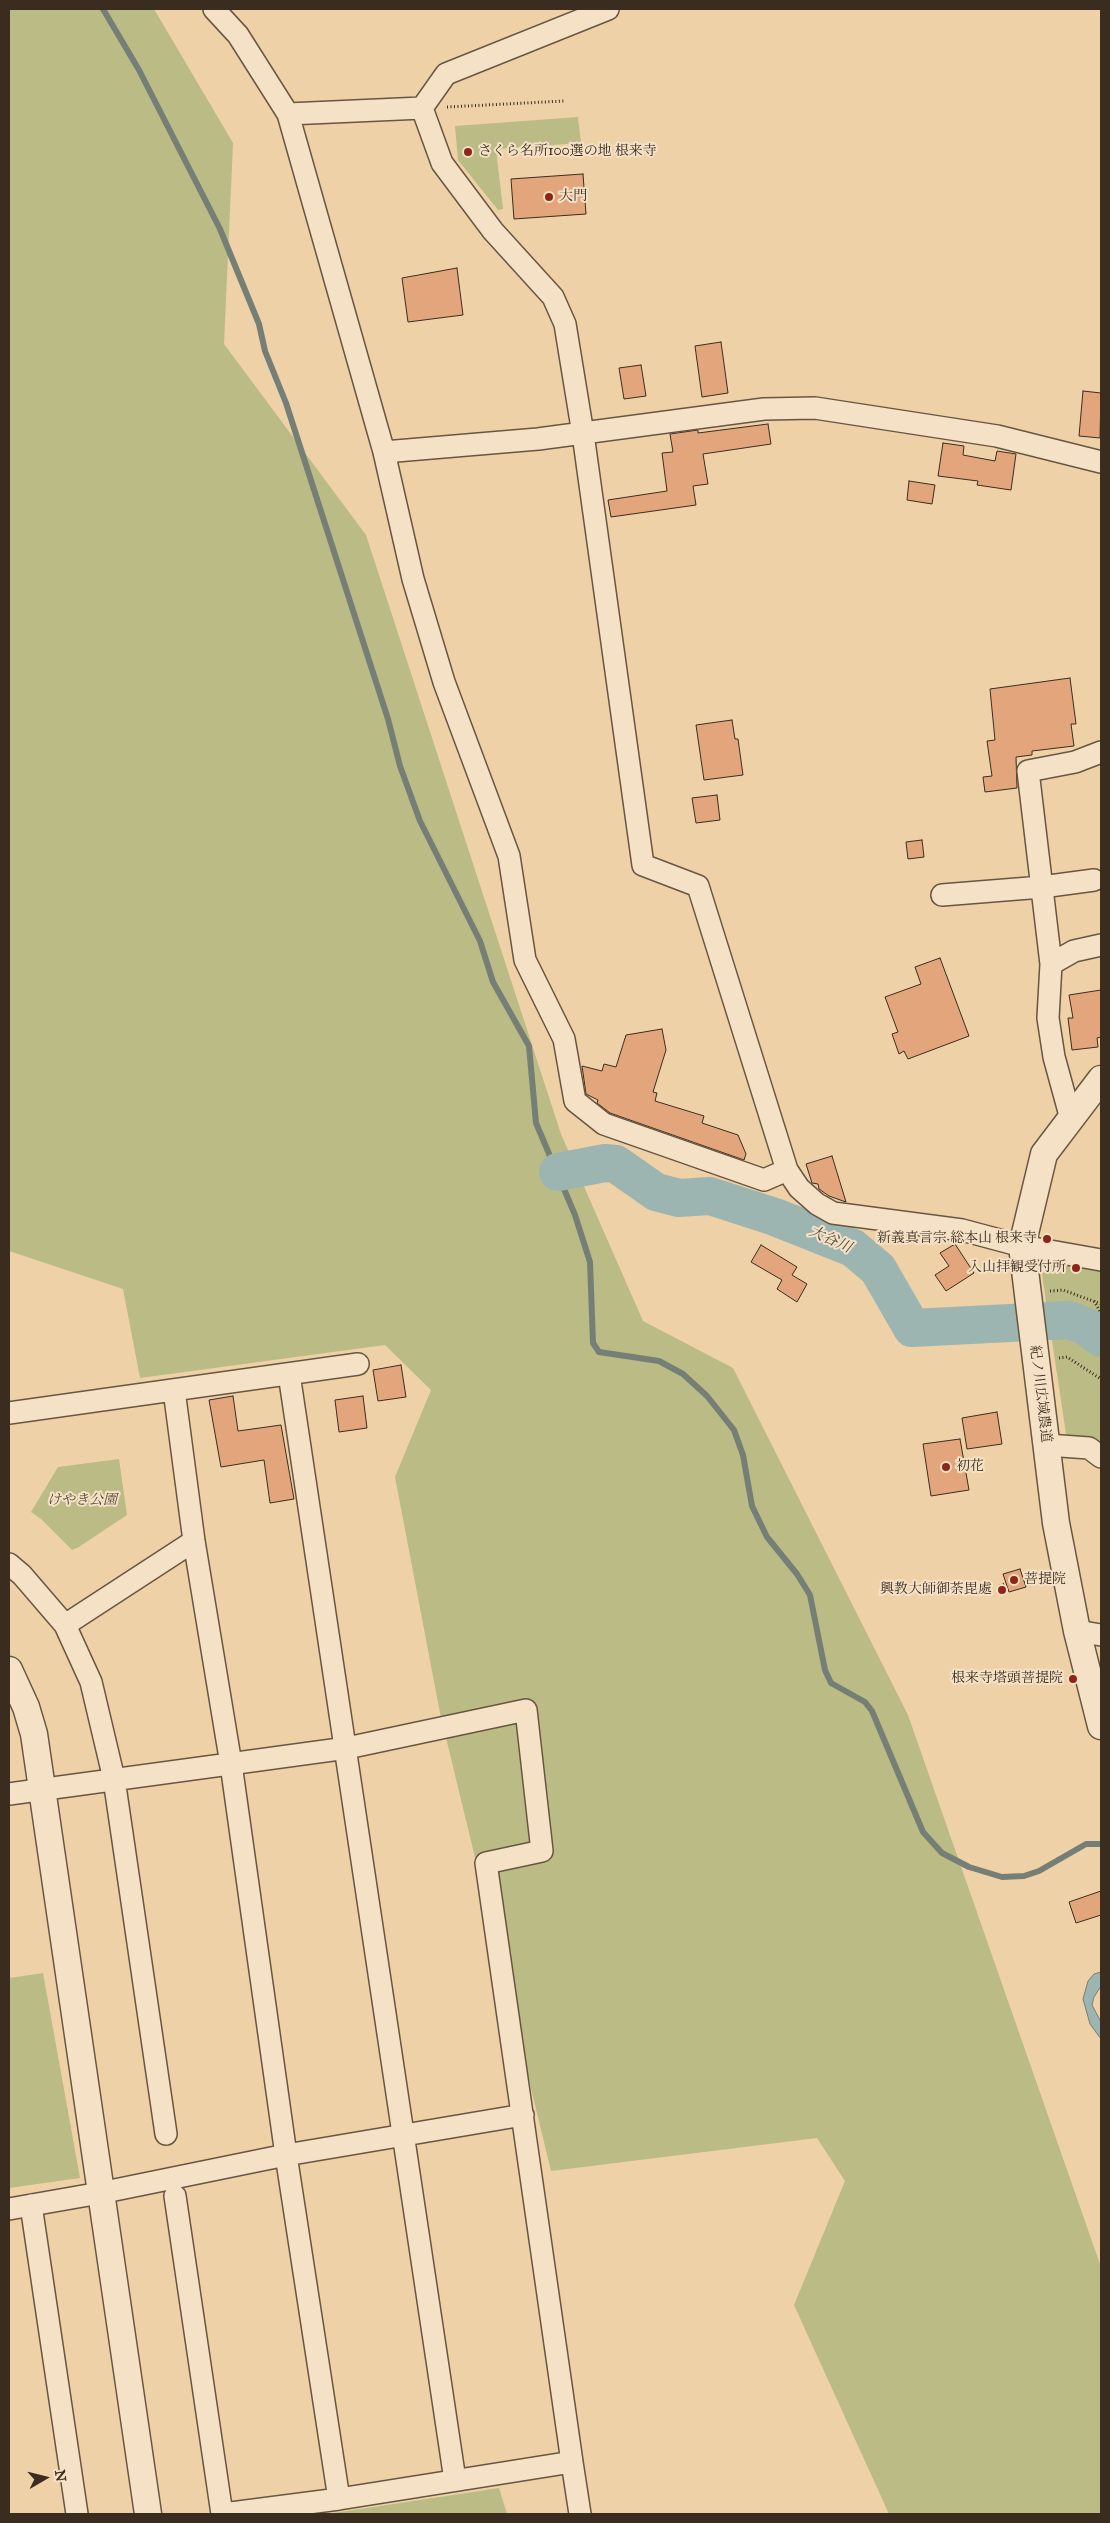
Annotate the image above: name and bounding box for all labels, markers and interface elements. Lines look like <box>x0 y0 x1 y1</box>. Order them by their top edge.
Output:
place label: さくら名所100選の地 根来寺 <box>478 144 657 160</box>
marker: さくら名所100選の地 根来寺 <box>462 146 474 158</box>
place label: 大門 <box>559 189 587 205</box>
marker: 大門 <box>543 191 555 203</box>
water label: 大谷川 <box>806 1223 854 1257</box>
place label: 新義真言宗 総本山 根来寺 <box>877 1231 1037 1247</box>
marker: 新義真言宗 総本山 根来寺 <box>1041 1233 1053 1245</box>
place label: 入山拝観受付所 <box>968 1260 1066 1276</box>
marker: 入山拝観受付所 <box>1070 1262 1082 1274</box>
street label: 紀ノ川広域農道 <box>1026 1344 1054 1444</box>
place label: 初花 <box>956 1459 984 1475</box>
marker: 初花 <box>940 1461 952 1473</box>
park label: けやき公園 <box>47 1493 117 1509</box>
place label: 菩提院 <box>1024 1572 1066 1588</box>
marker: 菩提院 <box>1008 1574 1020 1586</box>
place label: 興教大師御荼毘處 <box>880 1582 992 1598</box>
marker: 興教大師御荼毘處 <box>996 1584 1008 1596</box>
place label: 根来寺塔頭菩提院 <box>951 1671 1063 1687</box>
marker: 根来寺塔頭菩提院 <box>1067 1673 1079 1685</box>
north arrow <box>20 2453 70 2503</box>
text: N <box>51 2469 70 2483</box>

